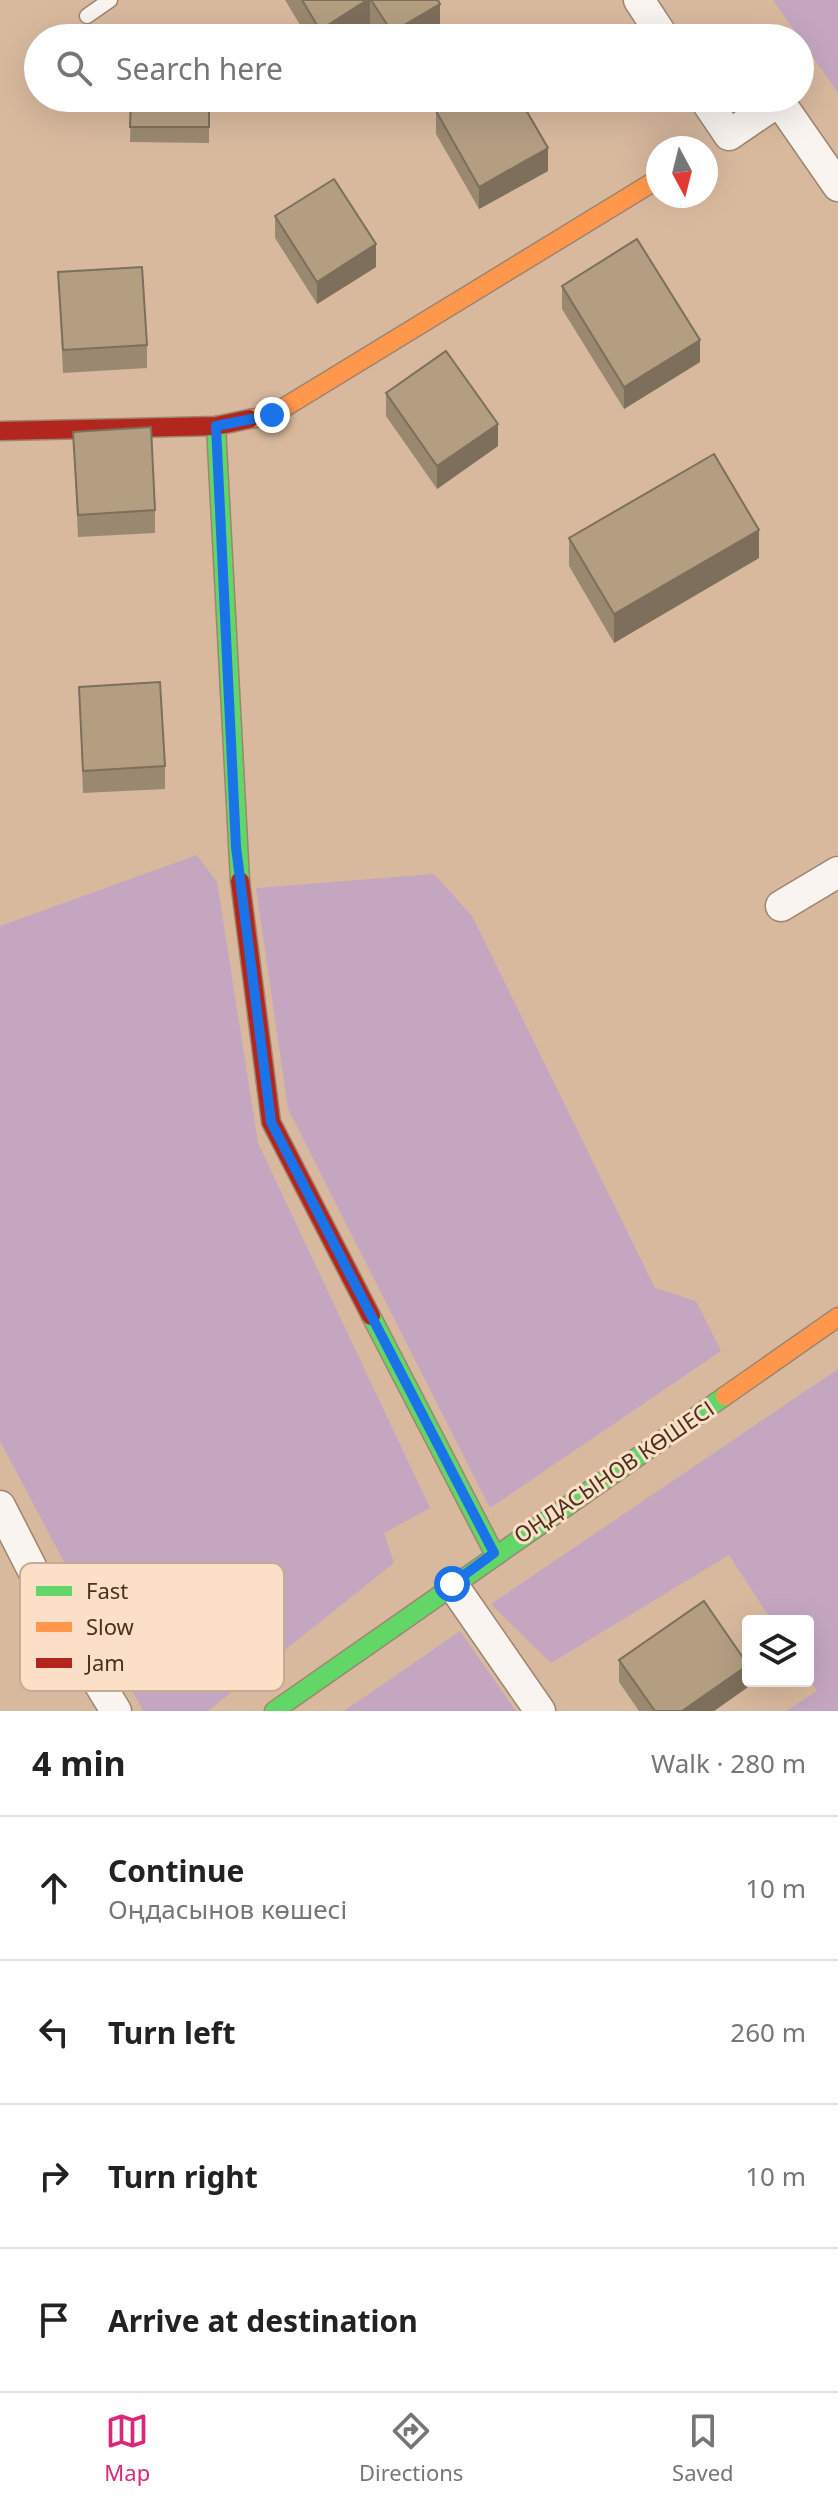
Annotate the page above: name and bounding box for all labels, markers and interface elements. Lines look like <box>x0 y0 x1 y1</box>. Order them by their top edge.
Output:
search box <box>24 24 814 112</box>
icon: search <box>52 46 96 90</box>
text: Search here <box>116 48 283 89</box>
north arrow <box>646 136 718 208</box>
route end <box>254 397 290 433</box>
street label: ОҢДАСЫНОВ КӨШЕСІ <box>507 1393 719 1549</box>
legend <box>20 1563 284 1691</box>
route start <box>434 1566 470 1602</box>
text: Fast <box>86 1575 128 1605</box>
text: Slow <box>86 1611 135 1641</box>
map controls <box>742 1615 814 1687</box>
button: layers <box>742 1615 814 1687</box>
text: Jam <box>84 1647 125 1677</box>
text: 4 min <box>32 1740 126 1786</box>
text: Walk · 280 m <box>651 1745 806 1781</box>
text: Continue <box>108 1850 244 1891</box>
icon: ahead <box>32 1866 76 1910</box>
text: 10 m <box>745 1870 806 1906</box>
text: Оңдасынов көшесі <box>108 1891 347 1927</box>
icon: left <box>32 2010 76 2054</box>
text: Turn left <box>108 2012 236 2053</box>
text: 260 m <box>730 2014 806 2050</box>
icon: right <box>32 2154 76 2198</box>
text: Turn right <box>108 2156 258 2197</box>
text: 10 m <box>745 2158 806 2194</box>
icon: arrive <box>32 2298 76 2342</box>
text: Arrive at destination <box>108 2300 418 2341</box>
tab: Map <box>104 2409 150 2487</box>
tab: Directions <box>359 2409 463 2487</box>
tab: Saved <box>672 2409 734 2487</box>

